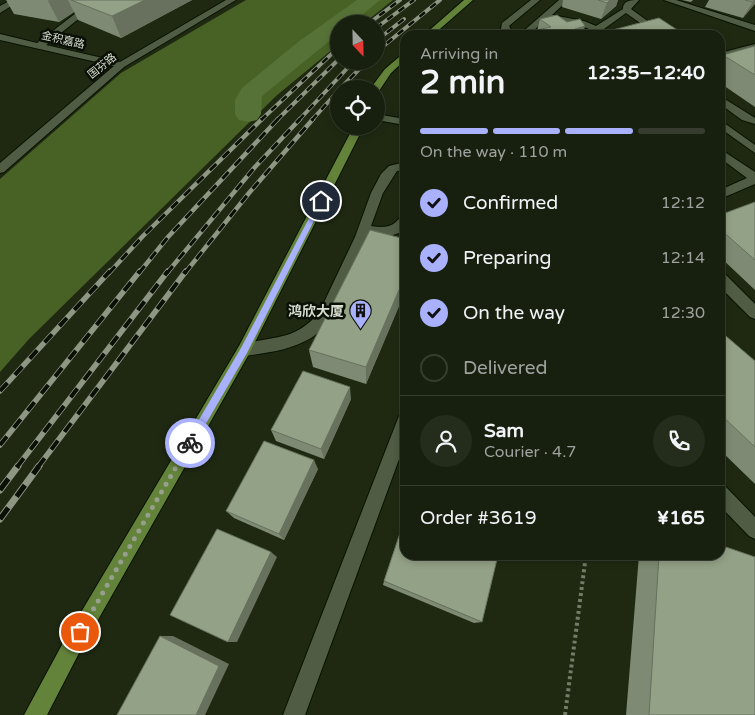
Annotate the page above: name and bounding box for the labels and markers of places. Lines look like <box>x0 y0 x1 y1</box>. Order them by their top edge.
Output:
pin <box>300 180 342 222</box>
building icon: 鸿欣大厦 <box>348 299 372 330</box>
place label: 鸿欣大厦 <box>288 303 344 320</box>
pin <box>59 611 101 653</box>

